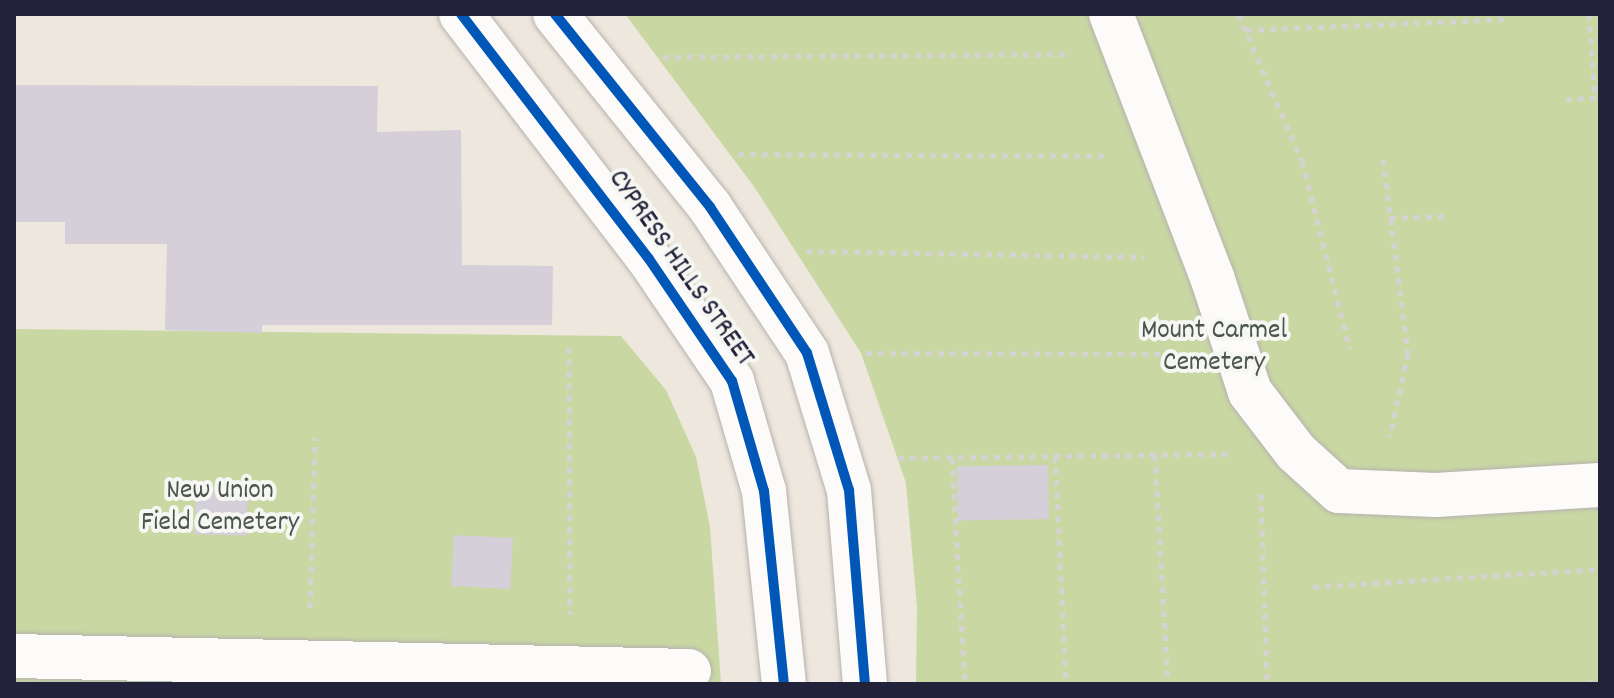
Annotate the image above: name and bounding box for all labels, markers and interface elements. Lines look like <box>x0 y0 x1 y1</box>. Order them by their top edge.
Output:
street label: CYPRESS HILLS STREET <box>599 164 761 374</box>
park label: Mount Carmel Cemetery <box>1141 315 1287 381</box>
park label: New Union Field Cemetery <box>141 475 299 541</box>

